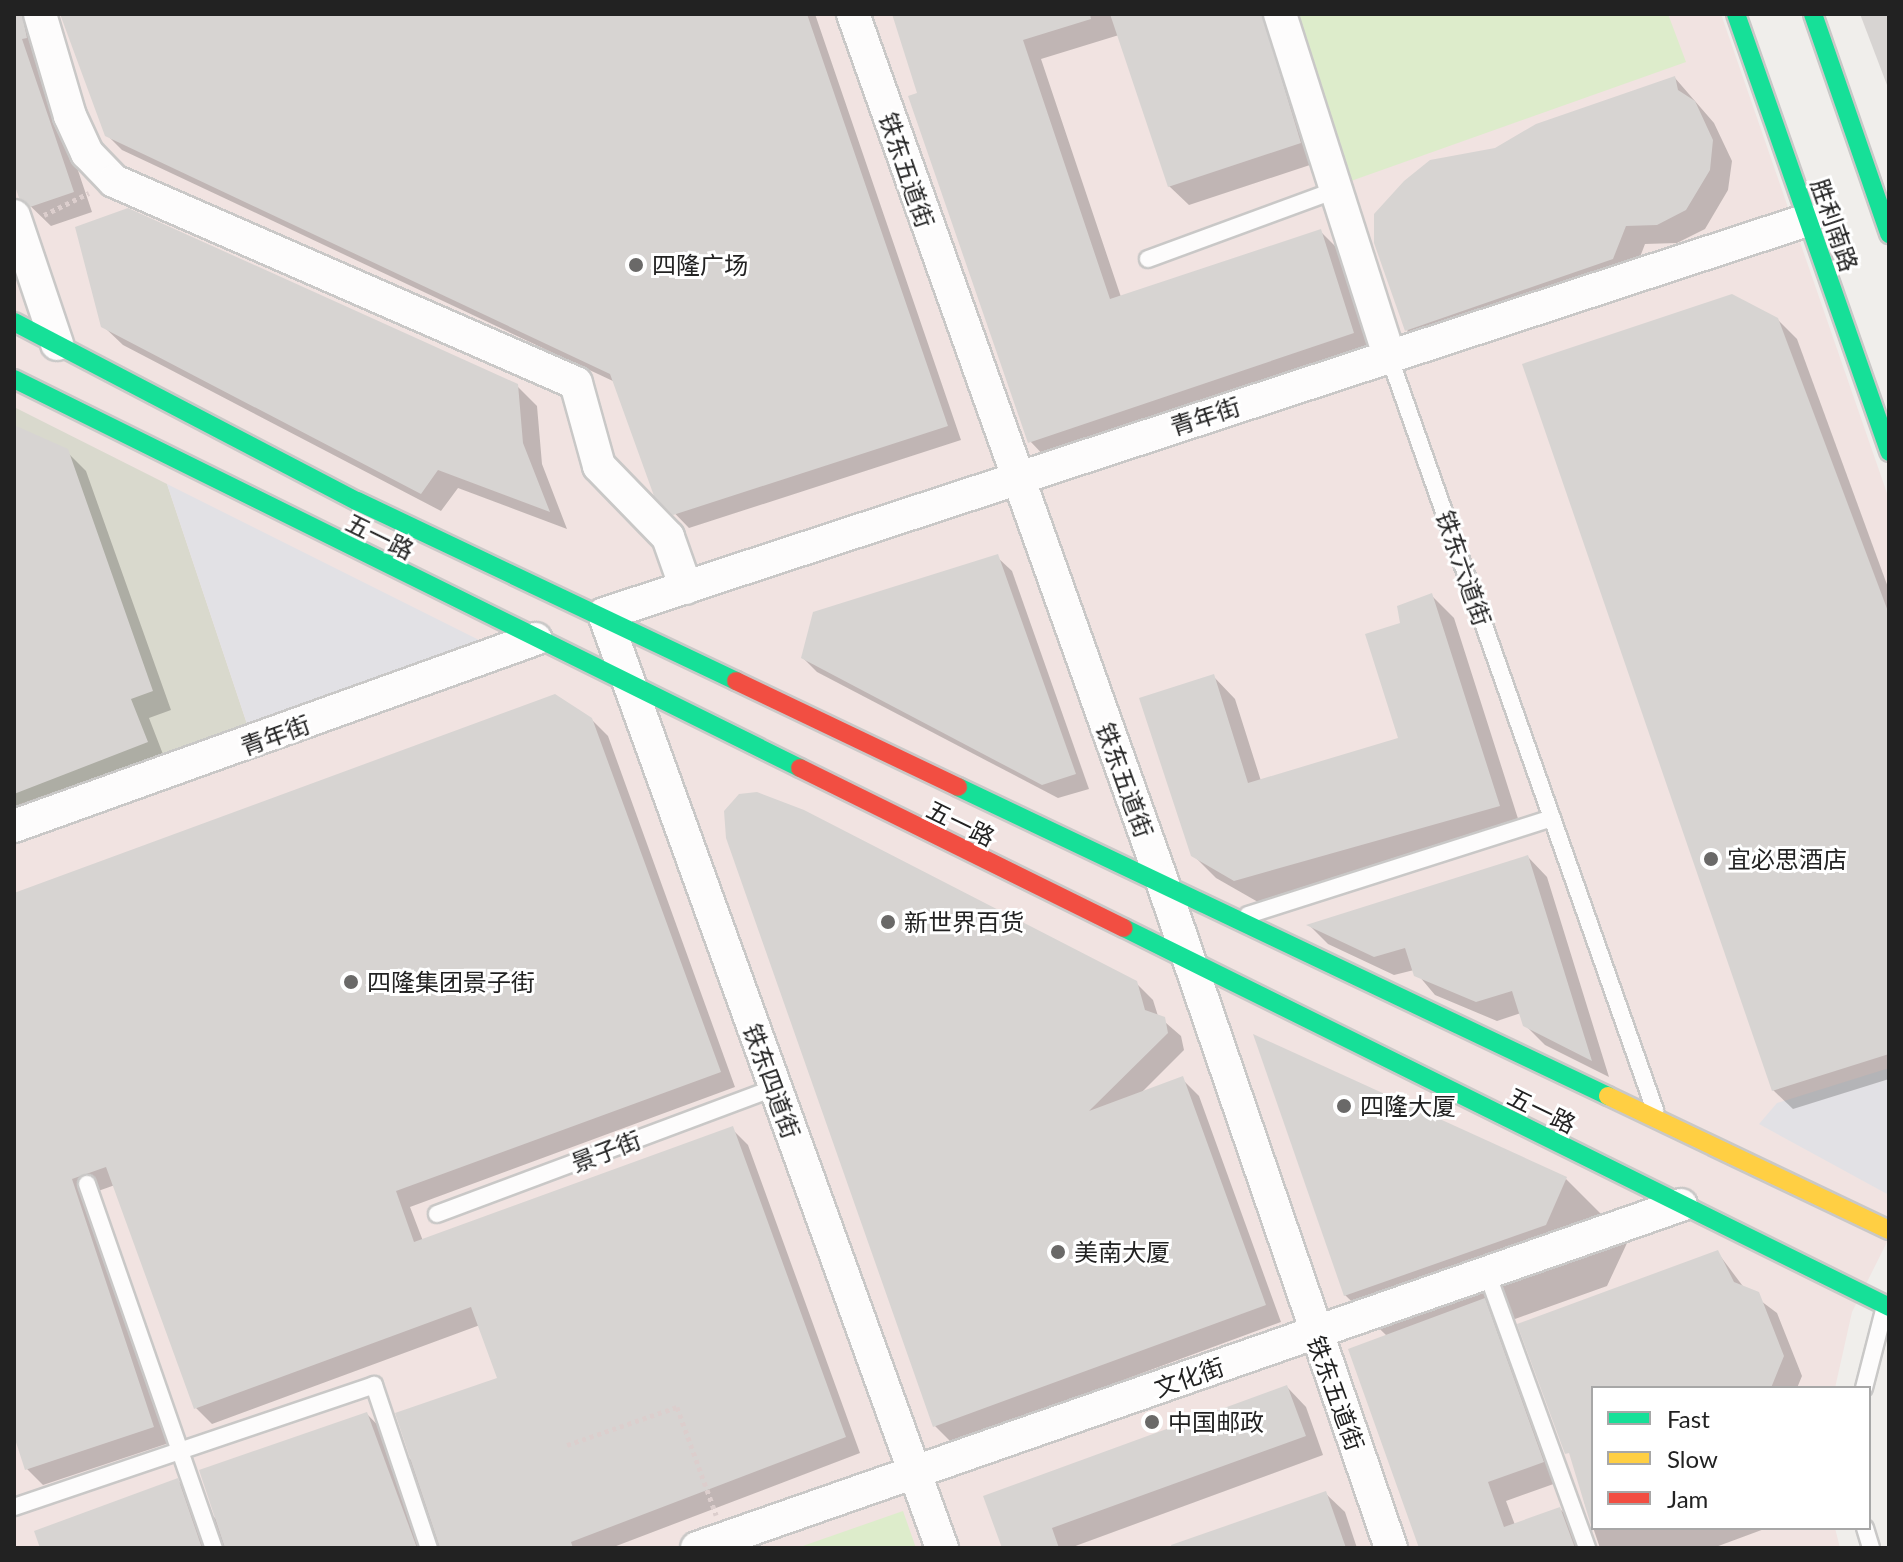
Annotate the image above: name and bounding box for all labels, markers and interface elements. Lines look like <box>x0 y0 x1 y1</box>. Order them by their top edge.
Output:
street label: 铁东五道街 <box>874 109 940 231</box>
street label: 胜利南路 <box>1806 175 1864 275</box>
place label: 四隆广场 <box>652 251 748 279</box>
marker: 四隆广场 <box>627 256 645 274</box>
street label: 青年街 <box>1166 391 1244 441</box>
street label: 五一路 <box>341 507 419 565</box>
street label: 铁东六道街 <box>1431 507 1497 629</box>
street label: 青年街 <box>236 709 314 761</box>
street label: 铁东五道街 <box>1091 719 1159 841</box>
street label: 五一路 <box>922 794 1000 852</box>
place label: 宜必思酒店 <box>1727 845 1847 873</box>
marker: 宜必思酒店 <box>1702 850 1720 868</box>
place label: 新世界百货 <box>904 908 1024 936</box>
marker: 新世界百货 <box>879 913 897 931</box>
place label: 四隆集团景子街 <box>367 968 535 996</box>
marker: 四隆集团景子街 <box>342 973 360 991</box>
street label: 铁东四道街 <box>738 1020 806 1142</box>
street label: 五一路 <box>1503 1081 1581 1139</box>
place label: 四隆大厦 <box>1360 1092 1456 1120</box>
marker: 四隆大厦 <box>1335 1097 1353 1115</box>
street label: 景子街 <box>567 1125 645 1177</box>
place label: 美南大厦 <box>1074 1238 1170 1266</box>
marker: 美南大厦 <box>1049 1243 1067 1261</box>
street label: 铁东五道街 <box>1302 1332 1370 1454</box>
street label: 文化街 <box>1150 1352 1228 1402</box>
legend <box>1591 1386 1871 1530</box>
text: Fast <box>1667 1404 1710 1433</box>
place label: 中国邮政 <box>1168 1408 1264 1436</box>
marker: 中国邮政 <box>1143 1413 1161 1431</box>
text: Slow <box>1667 1444 1718 1473</box>
text: Jam <box>1667 1484 1708 1513</box>

